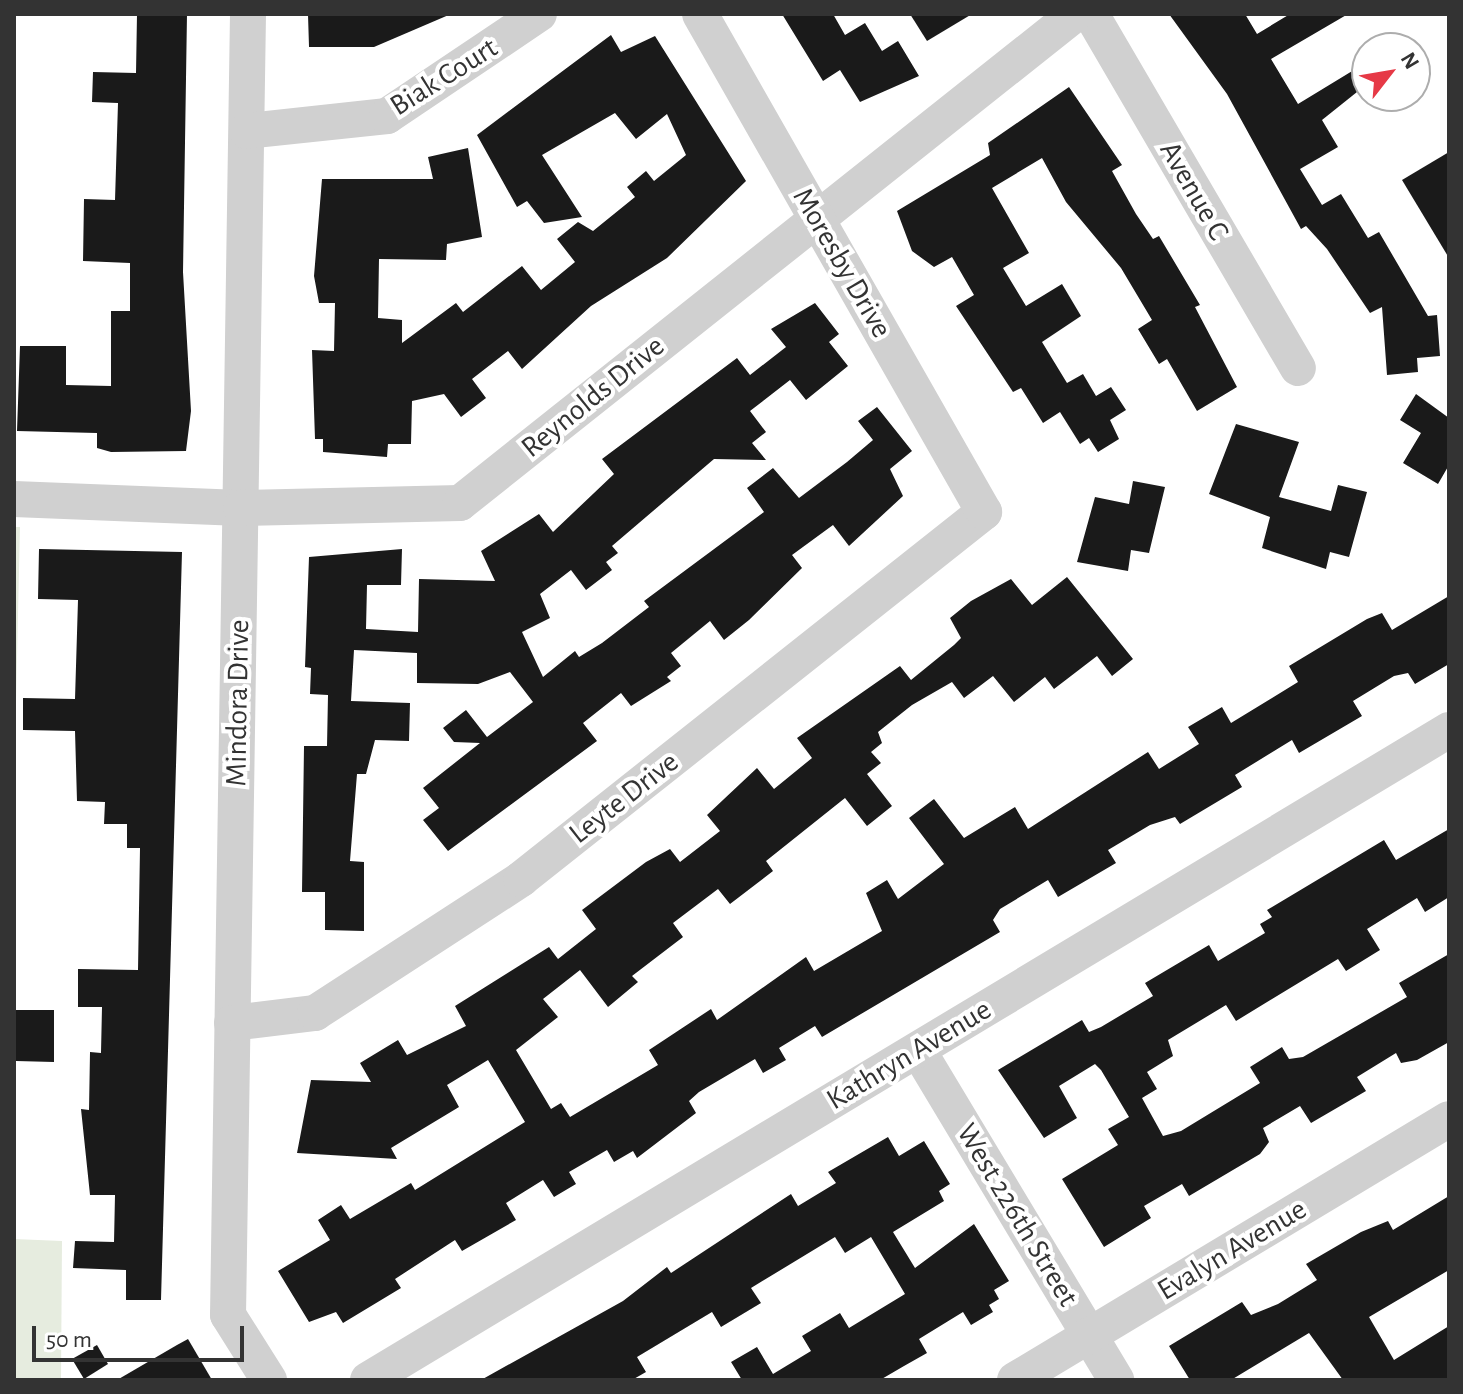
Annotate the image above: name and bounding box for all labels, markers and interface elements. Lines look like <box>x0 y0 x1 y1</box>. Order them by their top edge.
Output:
street label: Biak Court <box>384 30 504 124</box>
north arrow <box>1351 32 1431 112</box>
text: N <box>1396 48 1423 73</box>
street label: Avenue C <box>1151 135 1237 247</box>
street label: Moresby Drive <box>785 182 899 344</box>
street label: Reynolds Drive <box>514 328 672 466</box>
street label: Mindora Drive <box>219 619 257 787</box>
street label: Leyte Drive <box>562 744 686 852</box>
street label: Kathryn Avenue <box>820 992 998 1118</box>
street label: West 226th Street <box>948 1117 1086 1313</box>
street label: Evalyn Avenue <box>1151 1191 1313 1309</box>
scale bar <box>36 1310 248 1360</box>
text: 50 m <box>46 1328 92 1352</box>

